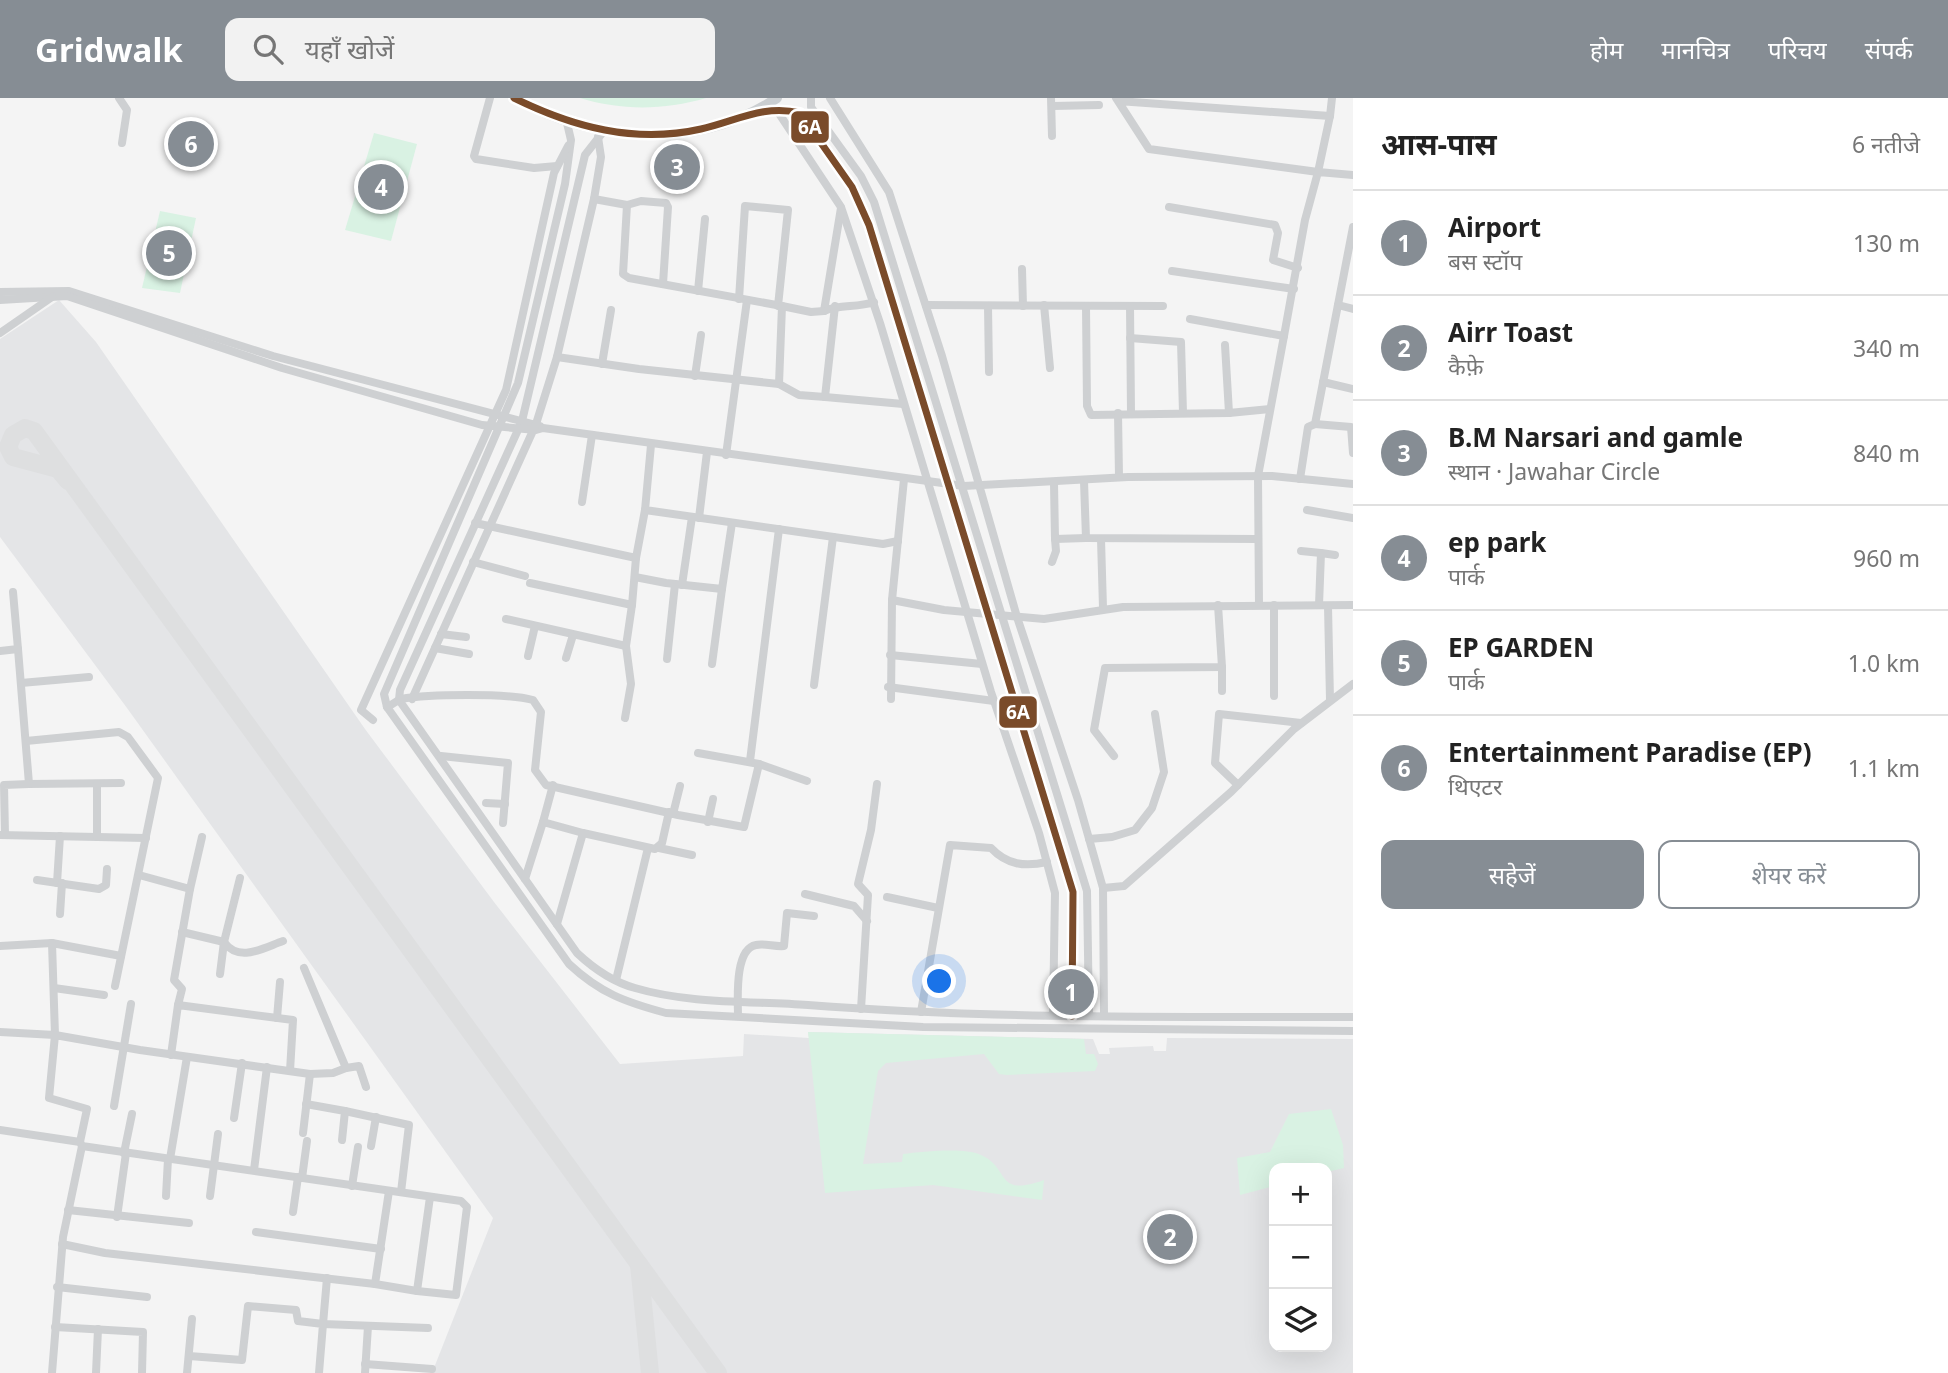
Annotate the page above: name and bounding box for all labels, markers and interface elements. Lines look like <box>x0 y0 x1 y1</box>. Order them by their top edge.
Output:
search box <box>225 18 715 81</box>
text: Gridwalk <box>35 27 183 72</box>
icon: search <box>249 30 287 68</box>
text: यहाँ खोजें <box>305 31 394 67</box>
text: होम <box>1590 33 1623 66</box>
text: मानचित्र <box>1661 33 1730 66</box>
text: परिचय <box>1768 33 1827 66</box>
text: संपर्क <box>1865 33 1913 66</box>
line badge: 6A <box>790 110 830 144</box>
text: 6A <box>798 114 823 140</box>
pin: 6 <box>168 118 214 170</box>
text: आस-पास <box>1381 123 1497 164</box>
text: 6 नतीजे <box>1852 128 1920 160</box>
pin: 3 <box>654 141 700 193</box>
pin: 4 <box>358 161 404 213</box>
text: Airport <box>1448 209 1541 245</box>
pin: 5 <box>146 227 192 279</box>
text: 1 <box>1397 227 1411 259</box>
text: 130 m <box>1853 227 1920 259</box>
text: बस स्टॉप <box>1448 245 1522 277</box>
text: Airr Toast <box>1448 314 1573 350</box>
text: 2 <box>1397 332 1411 364</box>
text: 340 m <box>1853 332 1920 364</box>
text: कैफ़े <box>1448 350 1483 382</box>
text: B.M Narsari and gamle <box>1448 419 1743 455</box>
text: 3 <box>1397 437 1411 469</box>
text: 840 m <box>1853 437 1920 469</box>
text: स्थान · Jawahar Circle <box>1448 455 1660 487</box>
text: ep park <box>1448 524 1546 560</box>
text: 4 <box>1397 542 1411 574</box>
text: 960 m <box>1853 542 1920 574</box>
text: पार्क <box>1448 560 1485 592</box>
text: EP GARDEN <box>1448 629 1594 665</box>
text: 5 <box>1397 647 1411 679</box>
text: 1.0 km <box>1848 647 1920 679</box>
text: पार्क <box>1448 665 1485 697</box>
line badge: 6A <box>998 695 1038 729</box>
text: 6A <box>1006 699 1031 725</box>
text: Entertainment Paradise (EP) <box>1448 734 1812 770</box>
text: 6 <box>1397 752 1411 784</box>
text: 1.1 km <box>1848 752 1920 784</box>
text: थिएटर <box>1448 770 1502 802</box>
button: सहेजें <box>1381 840 1644 909</box>
button: शेयर करें <box>1658 840 1920 909</box>
your location <box>922 964 956 998</box>
pin: 1 <box>1048 966 1094 1018</box>
map controls <box>1269 1163 1332 1352</box>
button: + <box>1269 1163 1332 1226</box>
pin: 2 <box>1147 1211 1193 1263</box>
button: − <box>1269 1226 1332 1289</box>
button: layers <box>1269 1289 1332 1352</box>

